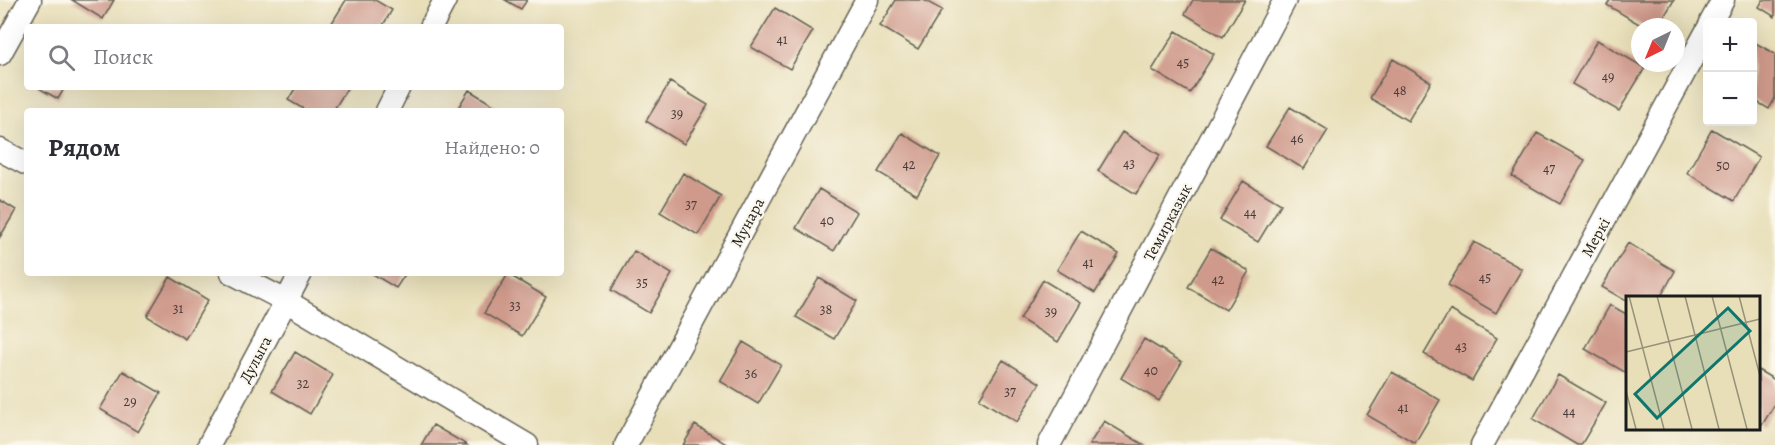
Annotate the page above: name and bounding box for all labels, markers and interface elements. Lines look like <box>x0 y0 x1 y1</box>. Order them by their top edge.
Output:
north arrow <box>1631 18 1685 72</box>
map controls <box>1703 18 1757 126</box>
button: + <box>1703 18 1757 72</box>
search box <box>24 24 564 90</box>
house number: 41 <box>776 30 788 49</box>
icon: search <box>45 41 78 74</box>
text: Поиск <box>93 42 153 72</box>
house number: 45 <box>1177 53 1189 72</box>
house number: 49 <box>1602 67 1614 86</box>
button: − <box>1703 72 1757 126</box>
house number: 48 <box>1393 81 1407 100</box>
house number: 39 <box>671 104 683 123</box>
house number: 46 <box>1291 129 1303 148</box>
text: Рядом <box>48 130 120 165</box>
text: Найдено: 0 <box>444 134 540 161</box>
house number: 43 <box>1123 154 1135 173</box>
house number: 42 <box>903 155 916 174</box>
house number: 50 <box>1716 156 1730 175</box>
house number: 47 <box>1543 159 1555 178</box>
street label: Темирказык <box>1138 180 1198 265</box>
street label: Мунара <box>726 193 770 251</box>
house number: 37 <box>685 195 697 214</box>
house number: 44 <box>1244 203 1256 222</box>
house number: 40 <box>820 211 834 230</box>
street label: Меркі <box>1576 214 1616 261</box>
house number: 41 <box>1082 253 1094 272</box>
house number: 45 <box>1479 268 1491 287</box>
house number: 42 <box>1212 270 1225 289</box>
house number: 35 <box>636 273 648 292</box>
house number: 33 <box>509 296 521 315</box>
inset map <box>1626 296 1760 430</box>
house number: 31 <box>173 299 184 318</box>
house number: 38 <box>820 300 833 319</box>
house number: 39 <box>1045 302 1057 321</box>
street label: Дулыга <box>234 332 278 387</box>
house number: 43 <box>1455 337 1467 356</box>
house number: 40 <box>1144 361 1158 380</box>
house number: 36 <box>745 364 757 383</box>
house number: 32 <box>297 374 310 393</box>
house number: 37 <box>1004 382 1016 401</box>
house number: 29 <box>123 392 137 411</box>
house number: 41 <box>1397 398 1409 417</box>
house number: 44 <box>1563 402 1575 421</box>

